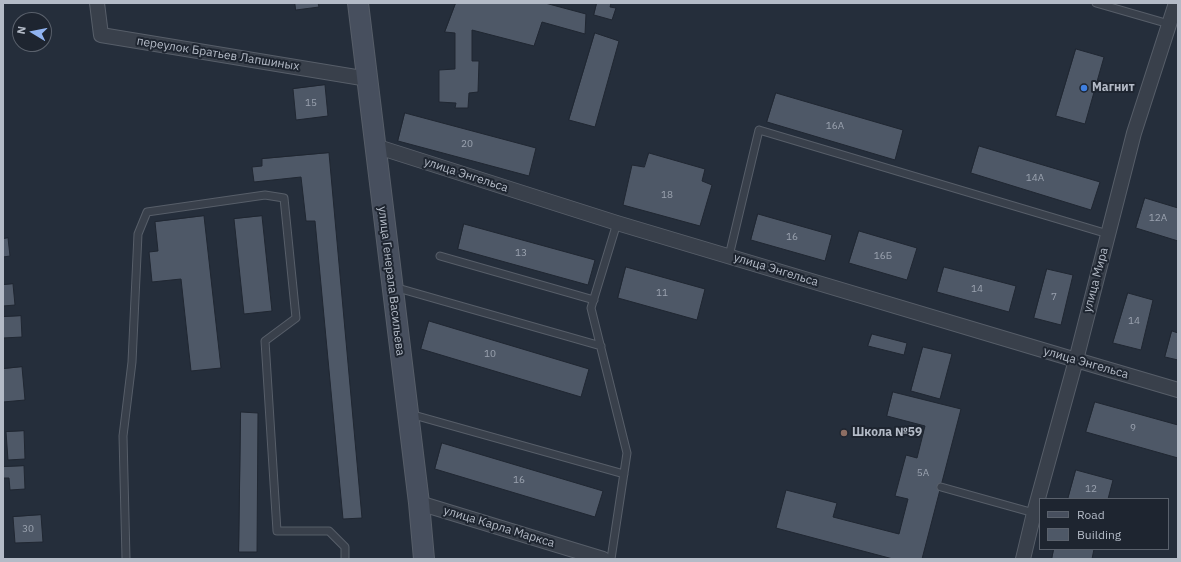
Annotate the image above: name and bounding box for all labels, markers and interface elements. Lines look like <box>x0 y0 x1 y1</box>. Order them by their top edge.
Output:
north arrow <box>12 12 52 52</box>
text: N <box>14 25 29 35</box>
street label: переулок Братьев Лапшиных <box>136 34 300 74</box>
place label: Магнит <box>1092 81 1135 95</box>
marker: Магнит <box>1079 83 1089 93</box>
house number: 15 <box>305 97 317 109</box>
house number: 16А <box>826 120 844 132</box>
house number: 20 <box>461 138 473 150</box>
street label: улица Энгельса <box>422 155 510 195</box>
house number: 14А <box>1026 172 1044 184</box>
house number: 18 <box>661 189 673 201</box>
street label: улица Генерала Васильева <box>375 205 407 357</box>
house number: 12А <box>1149 212 1167 224</box>
house number: 16 <box>786 231 798 243</box>
street label: улица Мира <box>1080 246 1112 314</box>
house number: 13 <box>515 247 527 259</box>
street label: улица Энгельса <box>732 250 820 290</box>
house number: 16Б <box>874 250 892 262</box>
house number: 14 <box>971 283 983 295</box>
house number: 11 <box>656 287 668 299</box>
house number: 7 <box>1051 291 1057 303</box>
house number: 14 <box>1128 315 1140 327</box>
street label: улица Энгельса <box>1042 344 1130 382</box>
house number: 10 <box>484 348 496 360</box>
house number: 9 <box>1130 422 1136 434</box>
place label: Школа №59 <box>852 426 922 440</box>
marker: Школа №59 <box>839 428 849 438</box>
house number: 5А <box>917 467 929 479</box>
house number: 16 <box>513 474 525 486</box>
house number: 12 <box>1085 483 1097 495</box>
legend <box>1039 498 1169 550</box>
street label: улица Карла Маркса <box>442 503 556 551</box>
text: Road <box>1077 507 1105 522</box>
house number: 30 <box>22 523 34 535</box>
text: Building <box>1077 527 1121 542</box>

